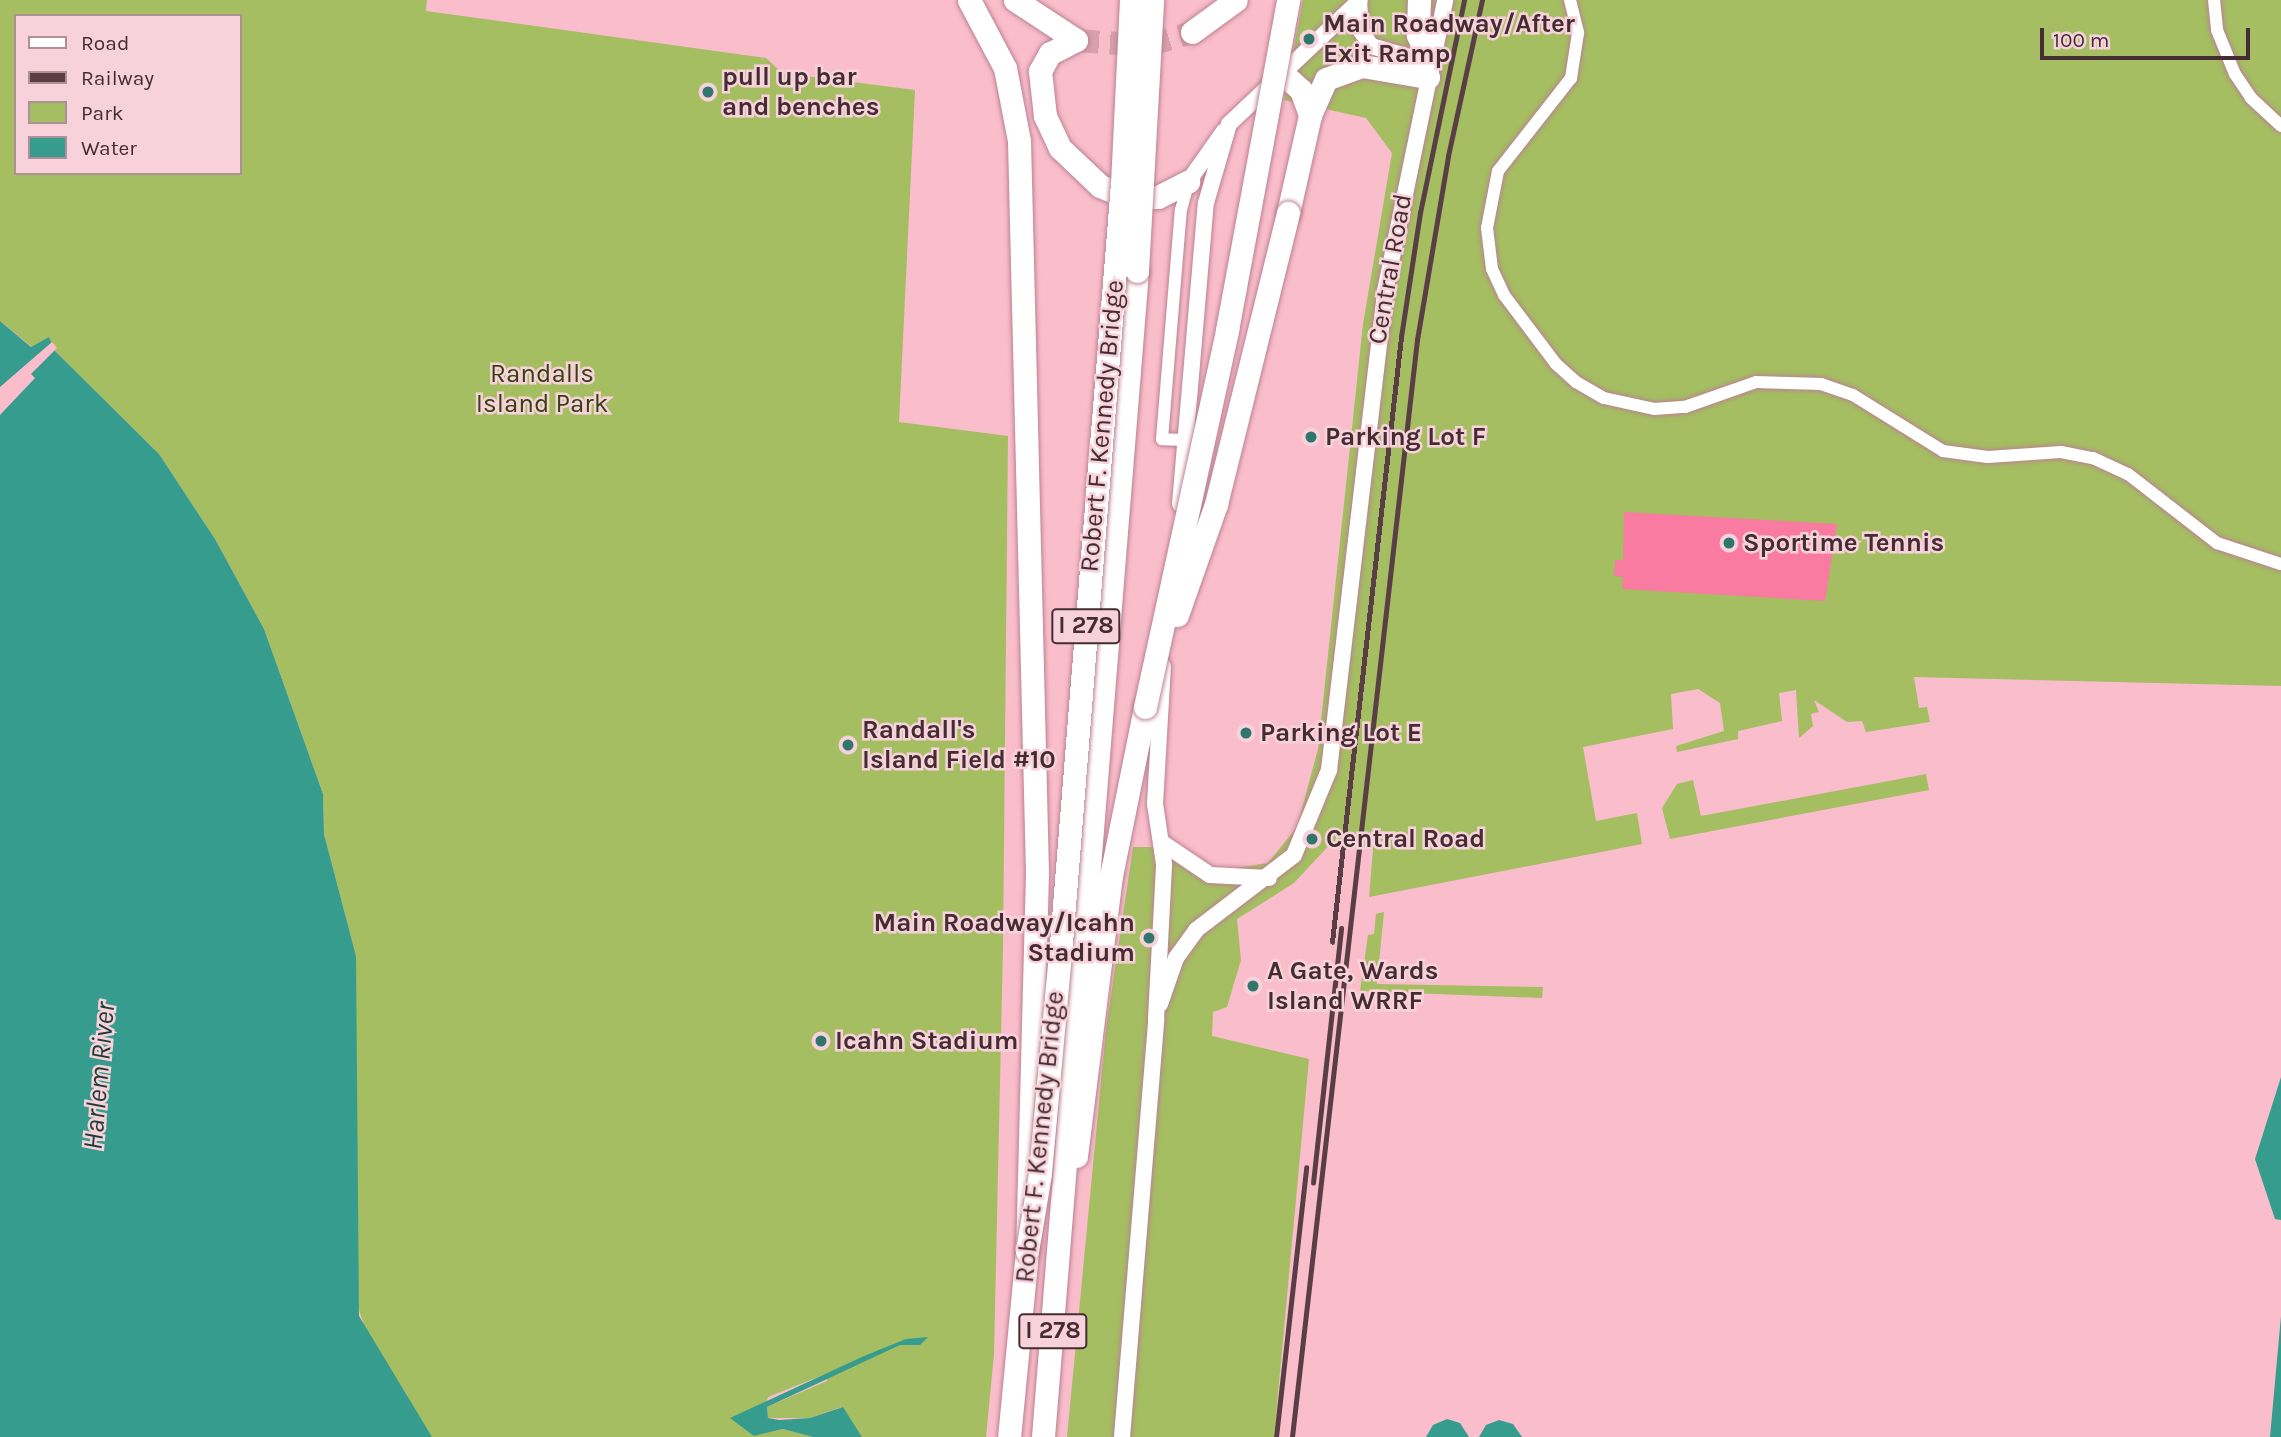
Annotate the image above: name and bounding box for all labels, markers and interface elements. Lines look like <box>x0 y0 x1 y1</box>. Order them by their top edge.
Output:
place label: Main Roadway/After Exit Ramp <box>1323 8 1575 70</box>
legend <box>14 14 242 175</box>
scale bar <box>2043 14 2253 58</box>
text: 100 m <box>2053 28 2110 52</box>
text: Road <box>81 31 129 55</box>
marker: Main Roadway/After Exit Ramp <box>1301 31 1317 47</box>
place label: pull up bar and benches <box>722 61 879 122</box>
text: Railway <box>81 66 154 90</box>
marker: pull up bar and benches <box>700 84 716 100</box>
text: Park <box>81 101 124 125</box>
text: Water <box>81 136 137 160</box>
street label: Central Road <box>1361 192 1419 346</box>
street label: Robert F. Kennedy Bridge <box>1074 279 1130 573</box>
park label: Randalls Island Park <box>476 358 608 420</box>
place label: Parking Lot F <box>1325 421 1486 453</box>
marker: Parking Lot F <box>1303 429 1319 445</box>
place label: Sportime Tennis <box>1743 527 1944 559</box>
marker: Sportime Tennis <box>1721 535 1737 551</box>
road number: I 278 <box>1051 606 1121 646</box>
place label: Randall's Island Field #10 <box>862 714 1056 776</box>
place label: Parking Lot E <box>1260 717 1422 749</box>
marker: Parking Lot E <box>1238 725 1254 741</box>
marker: Randall's Island Field #10 <box>840 737 856 753</box>
place label: Central Road <box>1326 823 1485 855</box>
marker: Central Road <box>1304 831 1320 847</box>
place label: Main Roadway/Icahn Stadium <box>874 907 1135 968</box>
marker: Main Roadway/Icahn Stadium <box>1141 930 1157 946</box>
place label: A Gate, Wards Island WRRF <box>1267 955 1439 1016</box>
marker: A Gate, Wards Island WRRF <box>1245 978 1261 994</box>
street label: Robert F. Kennedy Bridge <box>1009 990 1071 1284</box>
water label: Harlem River <box>76 1001 122 1151</box>
place label: Icahn Stadium <box>835 1025 1018 1057</box>
marker: Icahn Stadium <box>813 1033 829 1049</box>
road number: I 278 <box>1018 1310 1088 1352</box>

